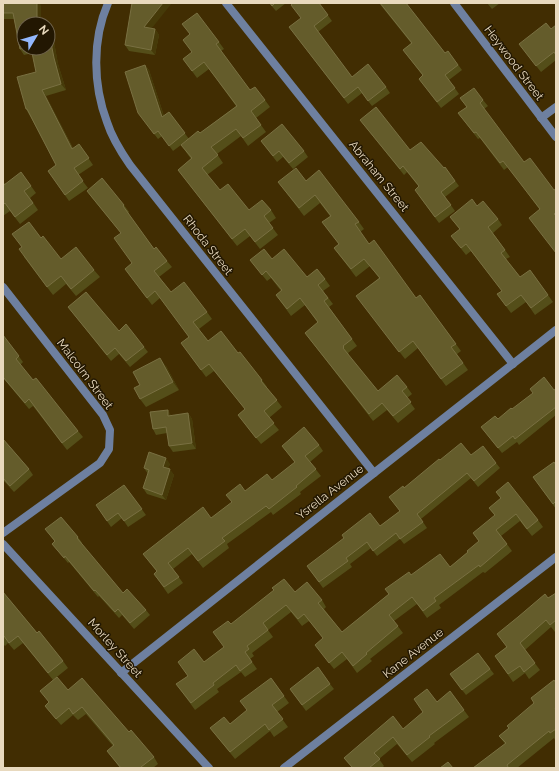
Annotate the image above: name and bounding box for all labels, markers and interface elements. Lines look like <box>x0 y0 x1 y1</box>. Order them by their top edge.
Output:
north arrow <box>16 16 56 56</box>
text: N <box>36 23 51 37</box>
street label: Heywood Street <box>481 23 547 103</box>
street label: Abraham Street <box>346 138 412 214</box>
street label: Rhoda Street <box>180 212 236 278</box>
street label: Malcolm Street <box>54 336 116 412</box>
street label: Ysrella Avenue <box>294 461 366 523</box>
street label: Morley Street <box>85 616 145 680</box>
street label: Kane Avenue <box>380 625 446 681</box>

